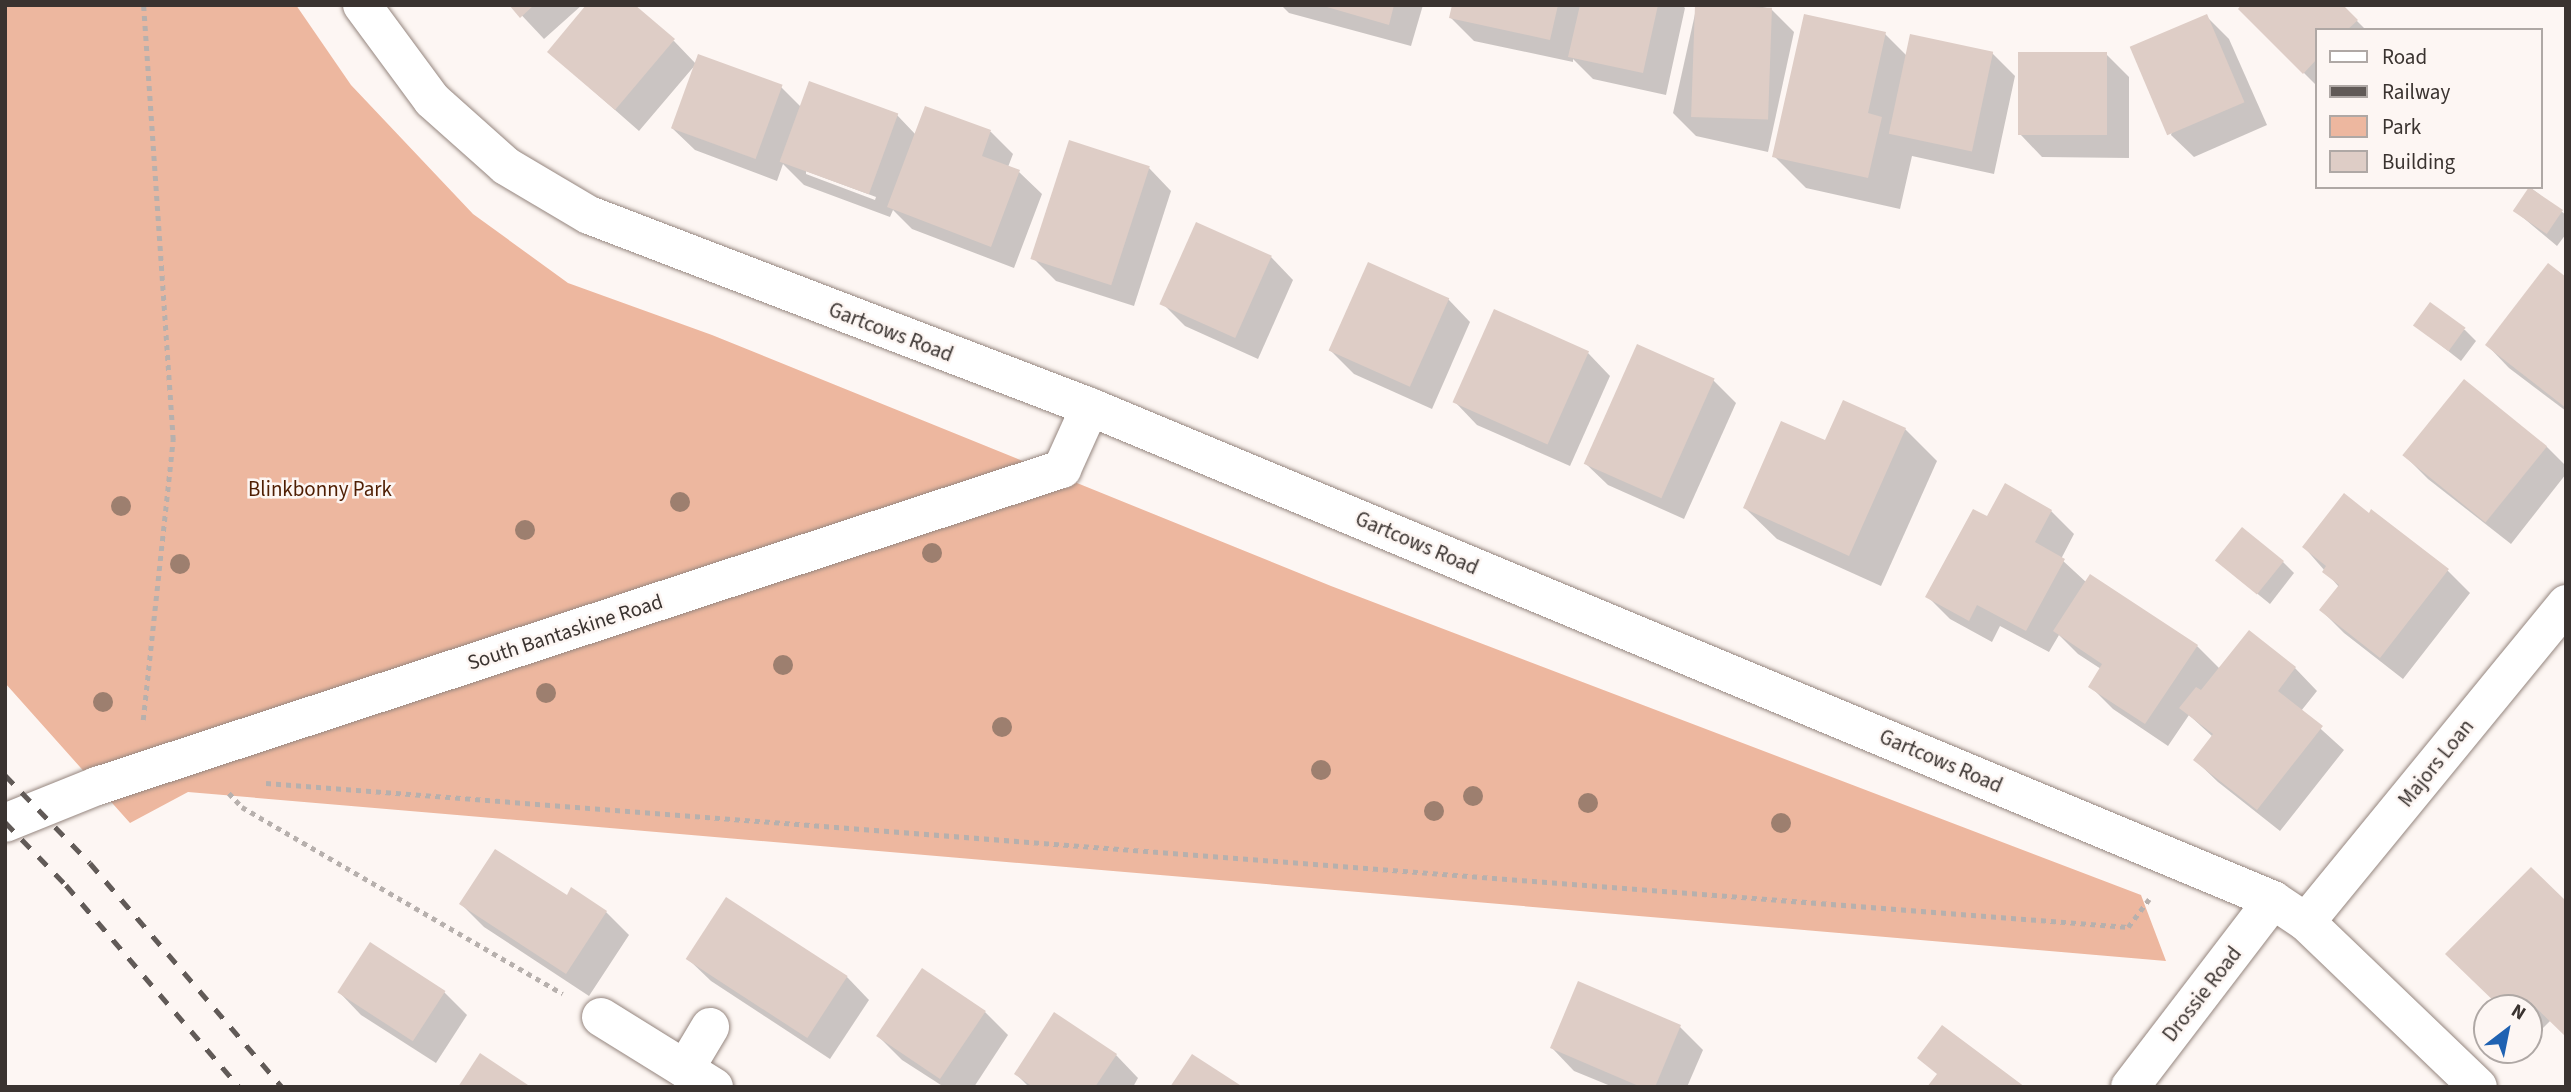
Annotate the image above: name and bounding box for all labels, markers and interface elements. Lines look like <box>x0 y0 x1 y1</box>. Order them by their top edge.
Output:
legend <box>2316 28 2543 189</box>
text: Road <box>2382 42 2427 72</box>
text: Railway <box>2382 77 2450 107</box>
text: Park <box>2382 112 2421 142</box>
text: Building <box>2382 147 2455 177</box>
street label: Gartcows Road <box>825 297 957 367</box>
park label: Blinkbonny Park <box>248 476 392 502</box>
street label: Gartcows Road <box>1352 506 1482 580</box>
street label: South Bantaskine Road <box>464 589 666 675</box>
street label: Majors Loan <box>2393 714 2479 812</box>
street label: Gartcows Road <box>1876 724 2006 798</box>
street label: Drossie Road <box>2157 941 2247 1047</box>
north arrow <box>2473 994 2543 1064</box>
text: N <box>2506 998 2531 1027</box>

